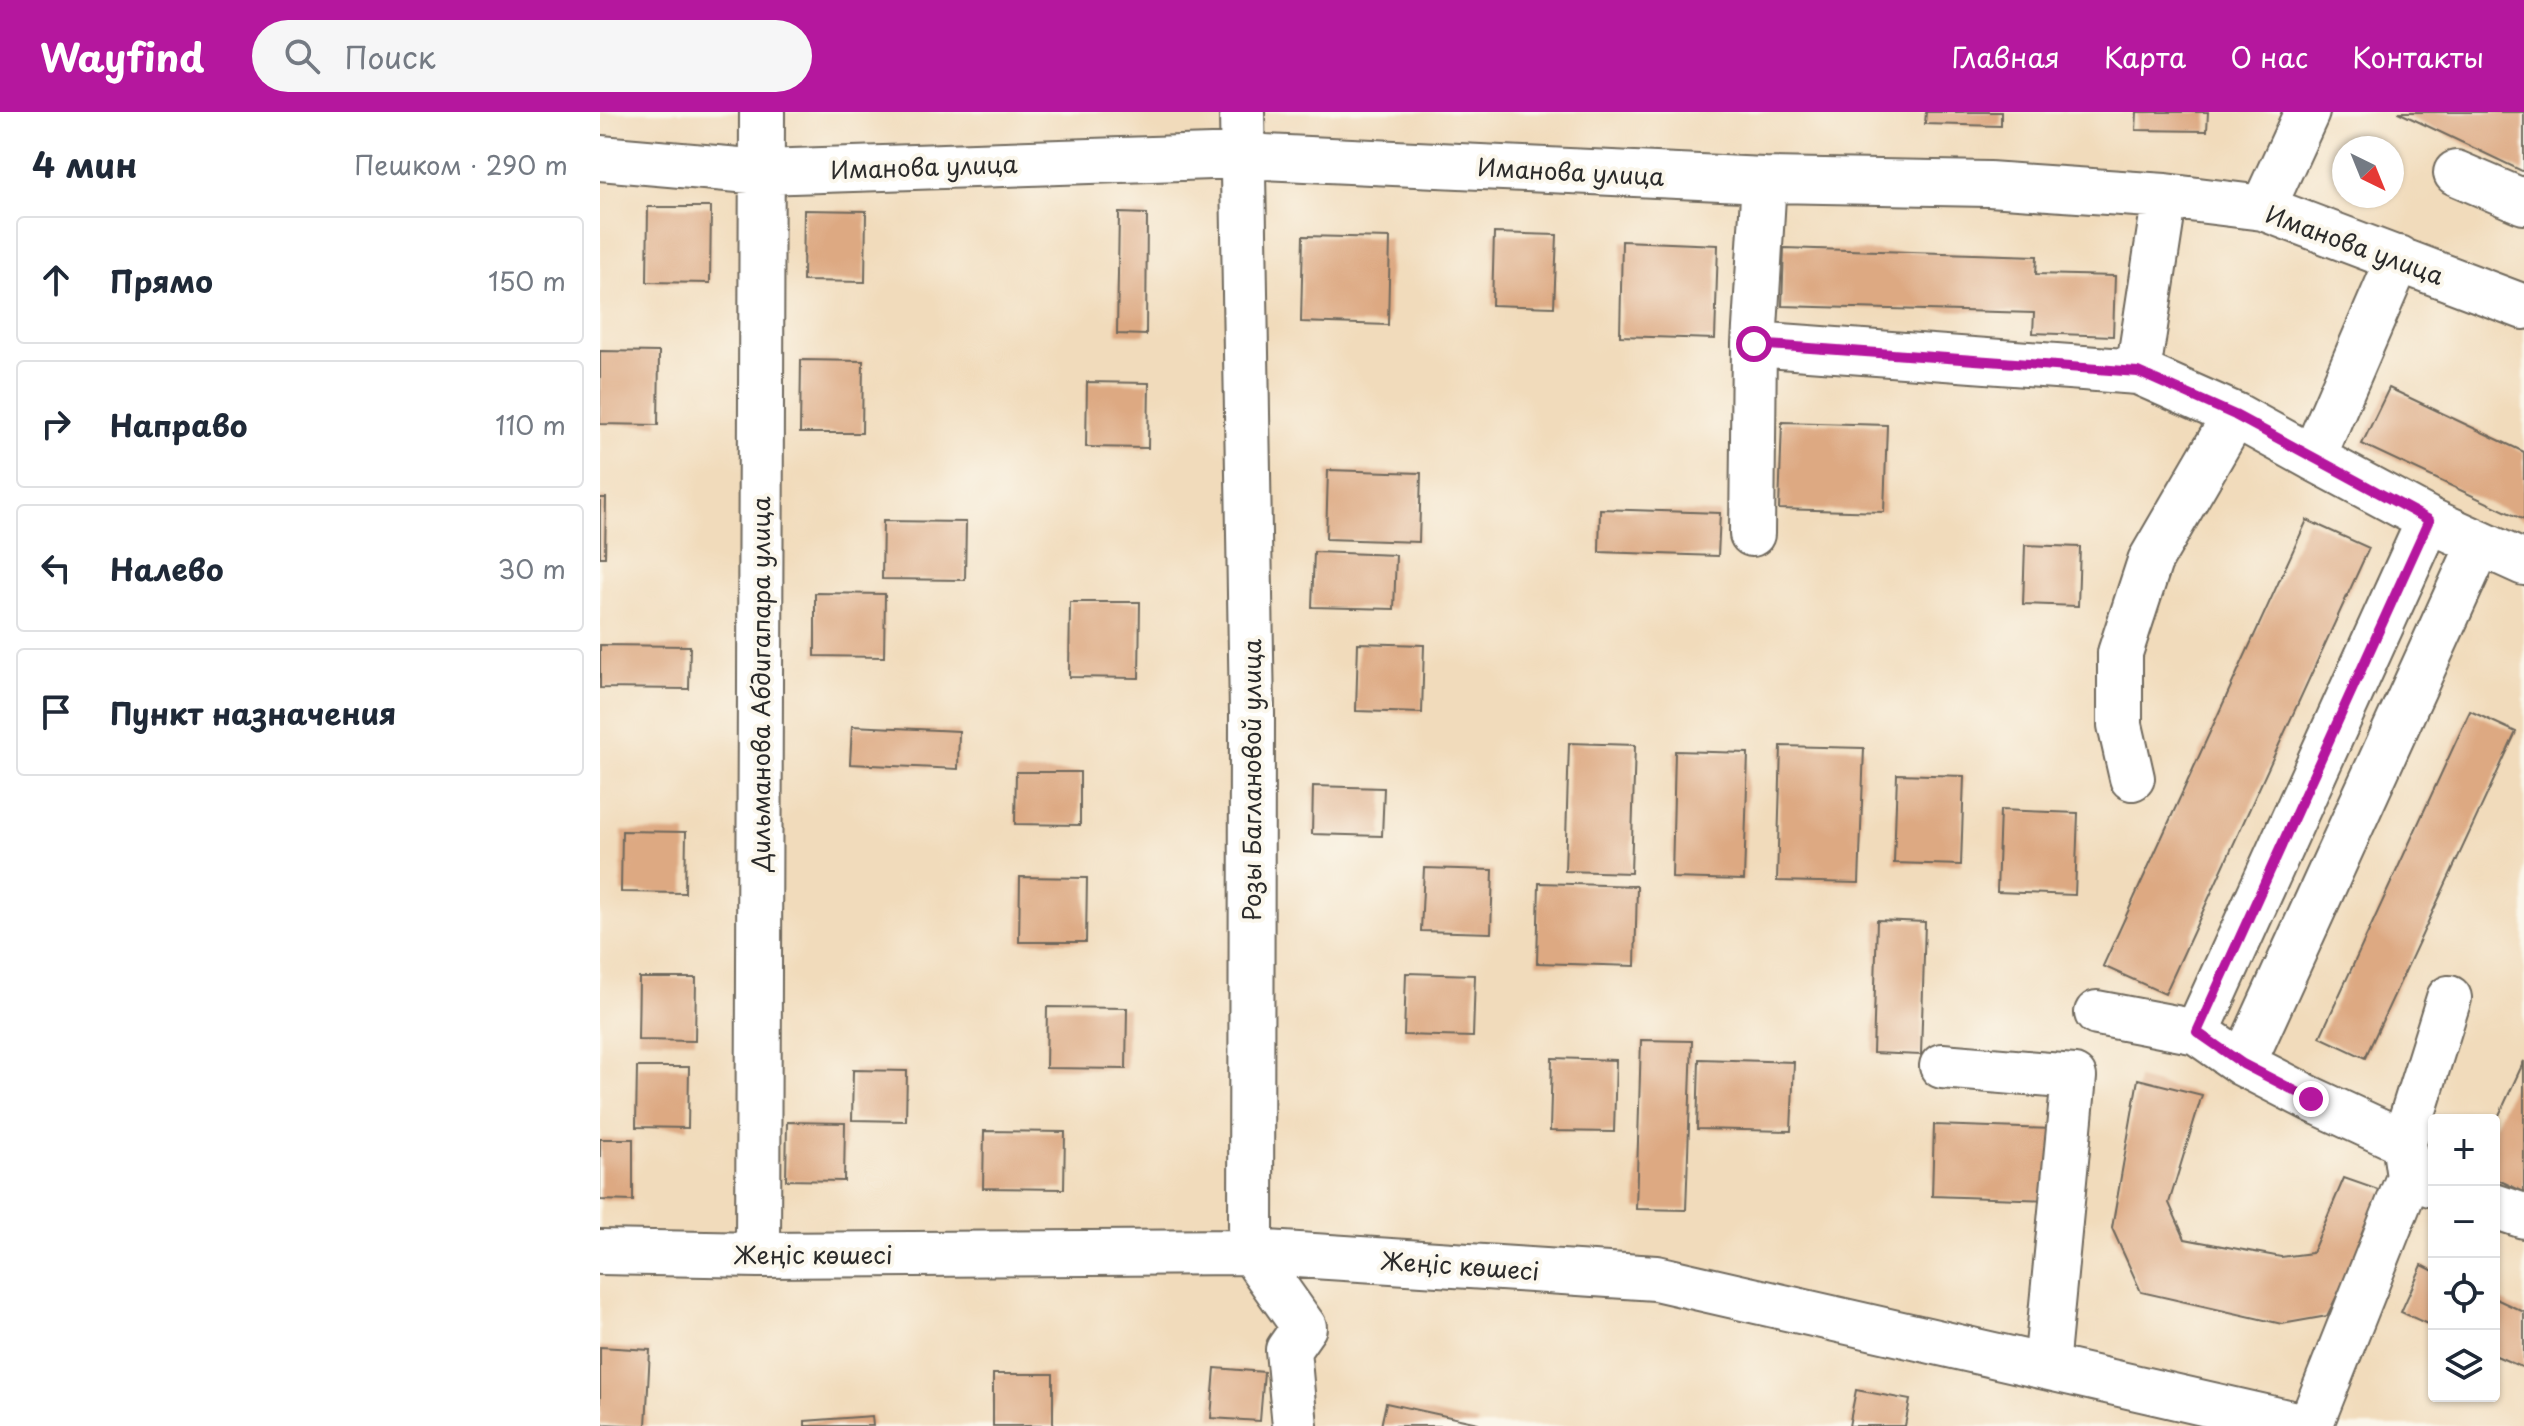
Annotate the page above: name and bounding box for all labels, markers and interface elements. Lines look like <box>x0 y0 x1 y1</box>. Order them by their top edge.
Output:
search box <box>252 20 812 92</box>
text: Wayfind <box>40 28 204 85</box>
icon: search <box>280 34 324 78</box>
text: Поиск <box>344 34 436 79</box>
text: Главная <box>1952 35 2060 78</box>
text: Карта <box>2104 35 2186 78</box>
text: О нас <box>2230 35 2308 78</box>
text: Контакты <box>2352 35 2484 78</box>
north arrow <box>2332 136 2404 208</box>
text: 4 мин <box>32 138 137 190</box>
text: Пешком · 290 m <box>354 145 568 184</box>
street label: Иманова улица <box>830 145 1018 187</box>
street label: Иманова улица <box>1477 148 1665 194</box>
street label: Иманова улица <box>2261 195 2449 293</box>
icon: ahead <box>34 258 78 302</box>
text: Прямо <box>110 258 213 303</box>
text: 150 m <box>488 261 566 300</box>
route start <box>1736 326 1772 362</box>
icon: right <box>34 402 78 446</box>
text: Направо <box>110 402 248 447</box>
text: 110 m <box>495 405 566 444</box>
street label: Дильманова Абдигапара улица <box>742 496 778 873</box>
icon: left <box>34 546 78 590</box>
text: Налево <box>110 546 224 591</box>
text: 30 m <box>498 549 566 588</box>
street label: Розы Баглановой улица <box>1233 639 1269 921</box>
icon: arrive <box>34 690 78 734</box>
text: Пункт назначения <box>110 690 396 735</box>
route end <box>2293 1081 2329 1117</box>
map controls <box>2428 1114 2500 1402</box>
button: + <box>2428 1114 2500 1186</box>
button: − <box>2428 1186 2500 1258</box>
street label: Жеңіс көшесі <box>733 1236 893 1272</box>
street label: Жеңіс көшесі <box>1379 1241 1541 1289</box>
button: locate <box>2428 1258 2500 1330</box>
button: layers <box>2428 1330 2500 1402</box>

